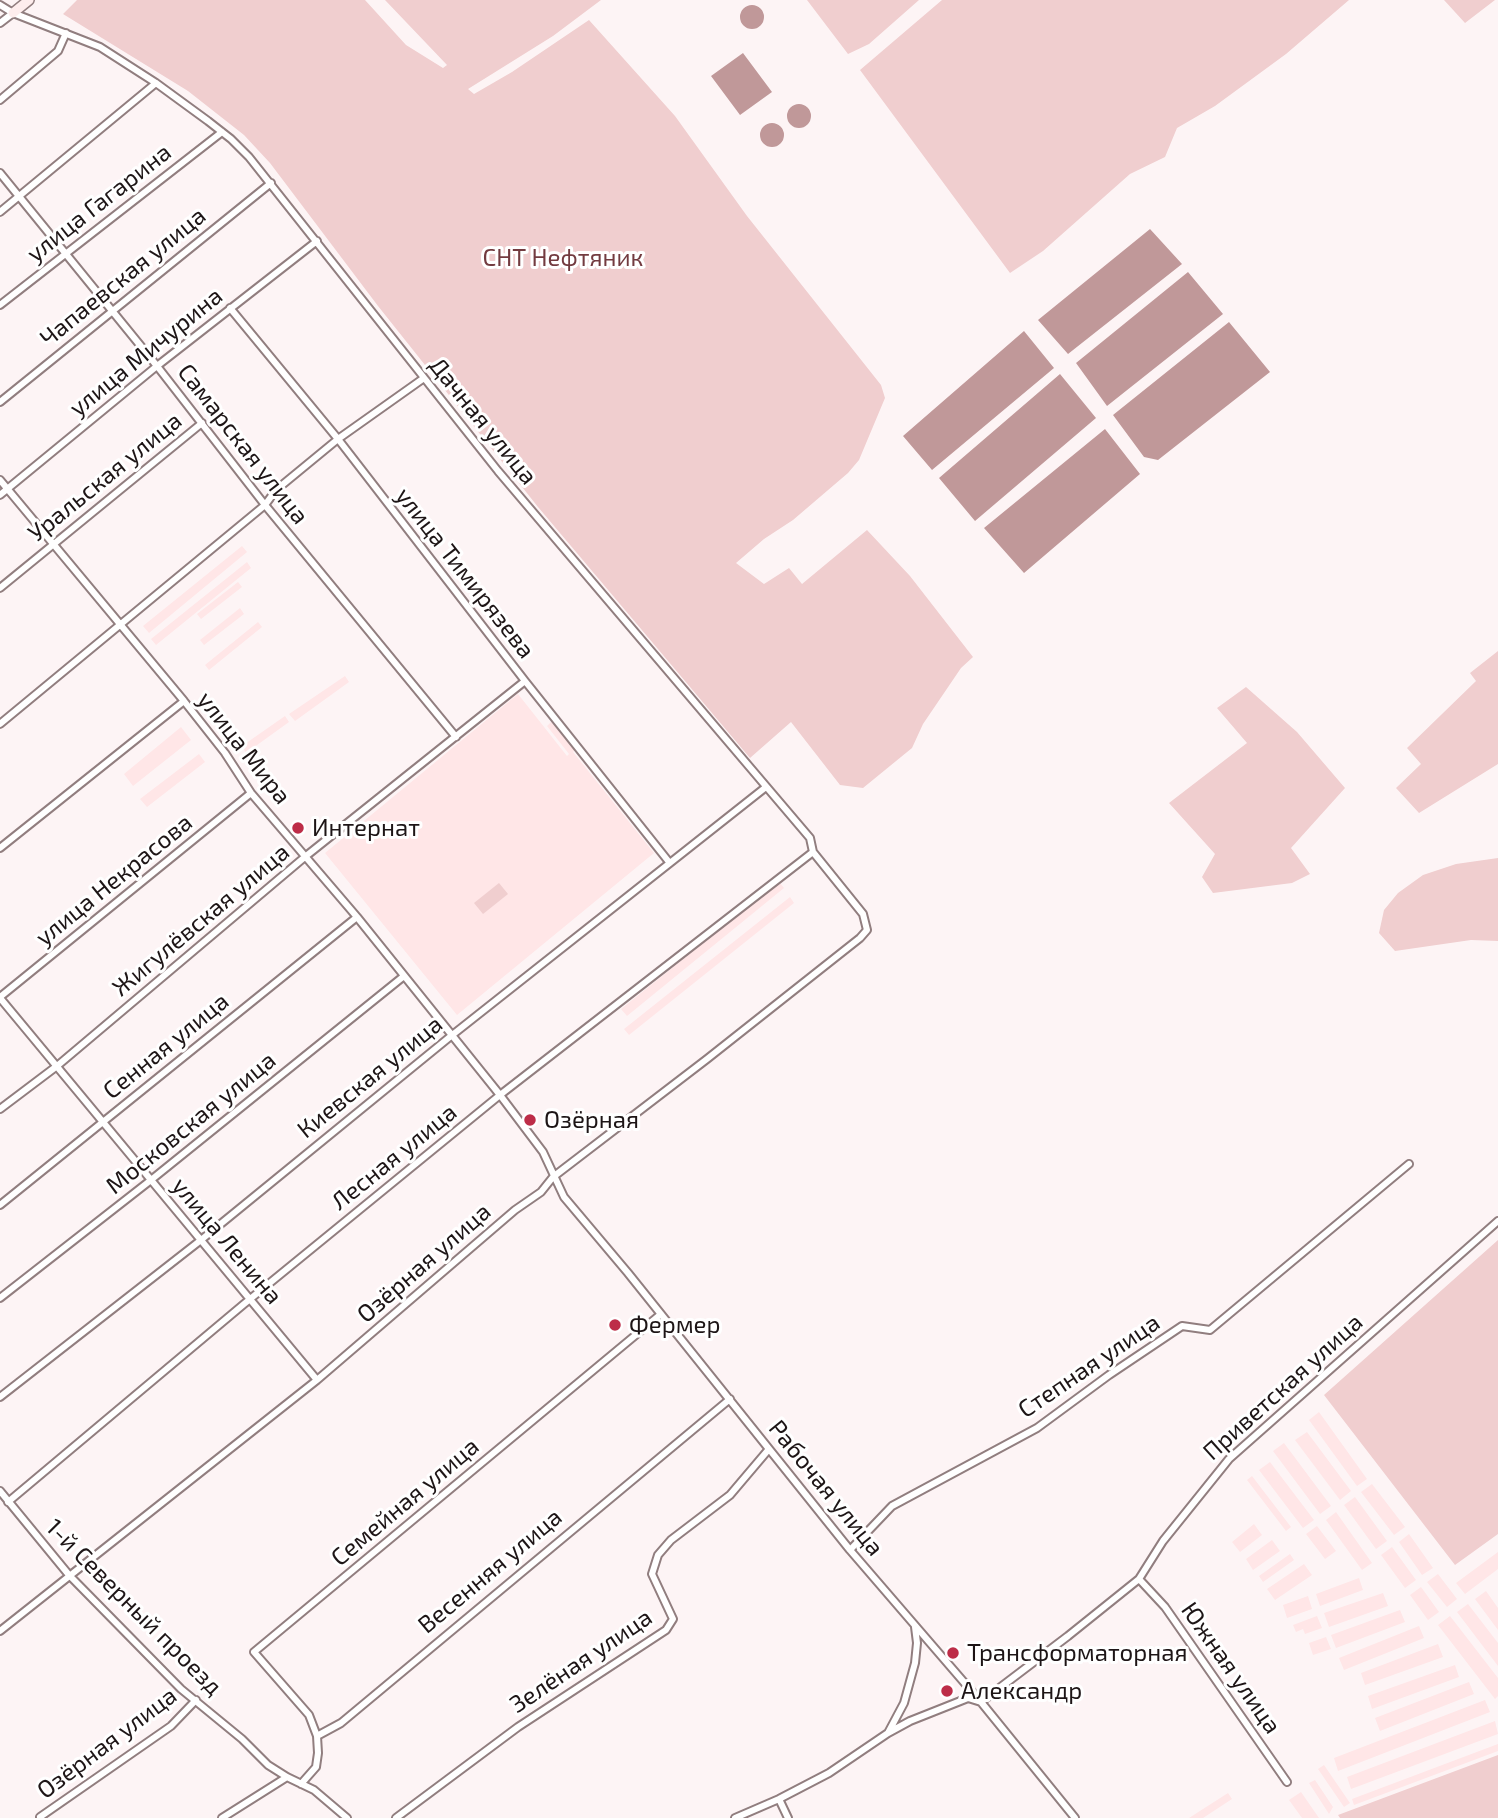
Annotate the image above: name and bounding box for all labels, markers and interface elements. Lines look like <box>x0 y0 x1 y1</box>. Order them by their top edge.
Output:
street label: улица Гагарина <box>21 138 177 268</box>
street label: Чапаевская улица <box>34 201 212 353</box>
park label: СНТ Нефтяник <box>483 244 643 272</box>
street label: улица Мичурина <box>64 282 228 422</box>
street label: Дачная улица <box>423 352 543 490</box>
street label: Самарская улица <box>171 358 315 530</box>
street label: Уральская улица <box>22 406 188 548</box>
street label: улица Тимирязева <box>389 482 541 664</box>
street label: улица Мира <box>191 686 297 810</box>
street label: улица Некрасова <box>30 808 198 952</box>
place label: Интернат <box>312 814 420 842</box>
marker: Интернат <box>290 820 306 836</box>
street label: Жигулёвская улица <box>107 838 295 1002</box>
street label: Сенная улица <box>97 987 235 1105</box>
street label: Киевская улица <box>292 1010 448 1144</box>
street label: Московская улица <box>100 1046 282 1200</box>
street label: Лесная улица <box>325 1098 463 1216</box>
place label: Озёрная <box>544 1106 639 1134</box>
marker: Озёрная <box>522 1112 538 1128</box>
street label: улица Ленина <box>166 1172 288 1310</box>
street label: Озёрная улица <box>351 1197 497 1329</box>
street label: Степная улица <box>1013 1308 1165 1424</box>
street label: Приветская улица <box>1197 1308 1369 1466</box>
place label: Фермер <box>629 1311 721 1339</box>
marker: Фермер <box>607 1317 623 1333</box>
street label: Рабочая улица <box>762 1414 890 1562</box>
street label: Семейная улица <box>325 1432 485 1572</box>
street label: Весенняя улица <box>412 1503 568 1639</box>
street label: 1-й Северный проезд <box>40 1513 228 1701</box>
street label: Южная улица <box>1175 1597 1287 1739</box>
street label: Зелёная улица <box>504 1603 658 1719</box>
place label: Трансформаторная <box>967 1639 1188 1667</box>
marker: Трансформаторная <box>945 1645 961 1661</box>
place label: Александр <box>961 1677 1082 1705</box>
street label: Озёрная улица <box>31 1681 183 1805</box>
marker: Александр <box>939 1683 955 1699</box>

